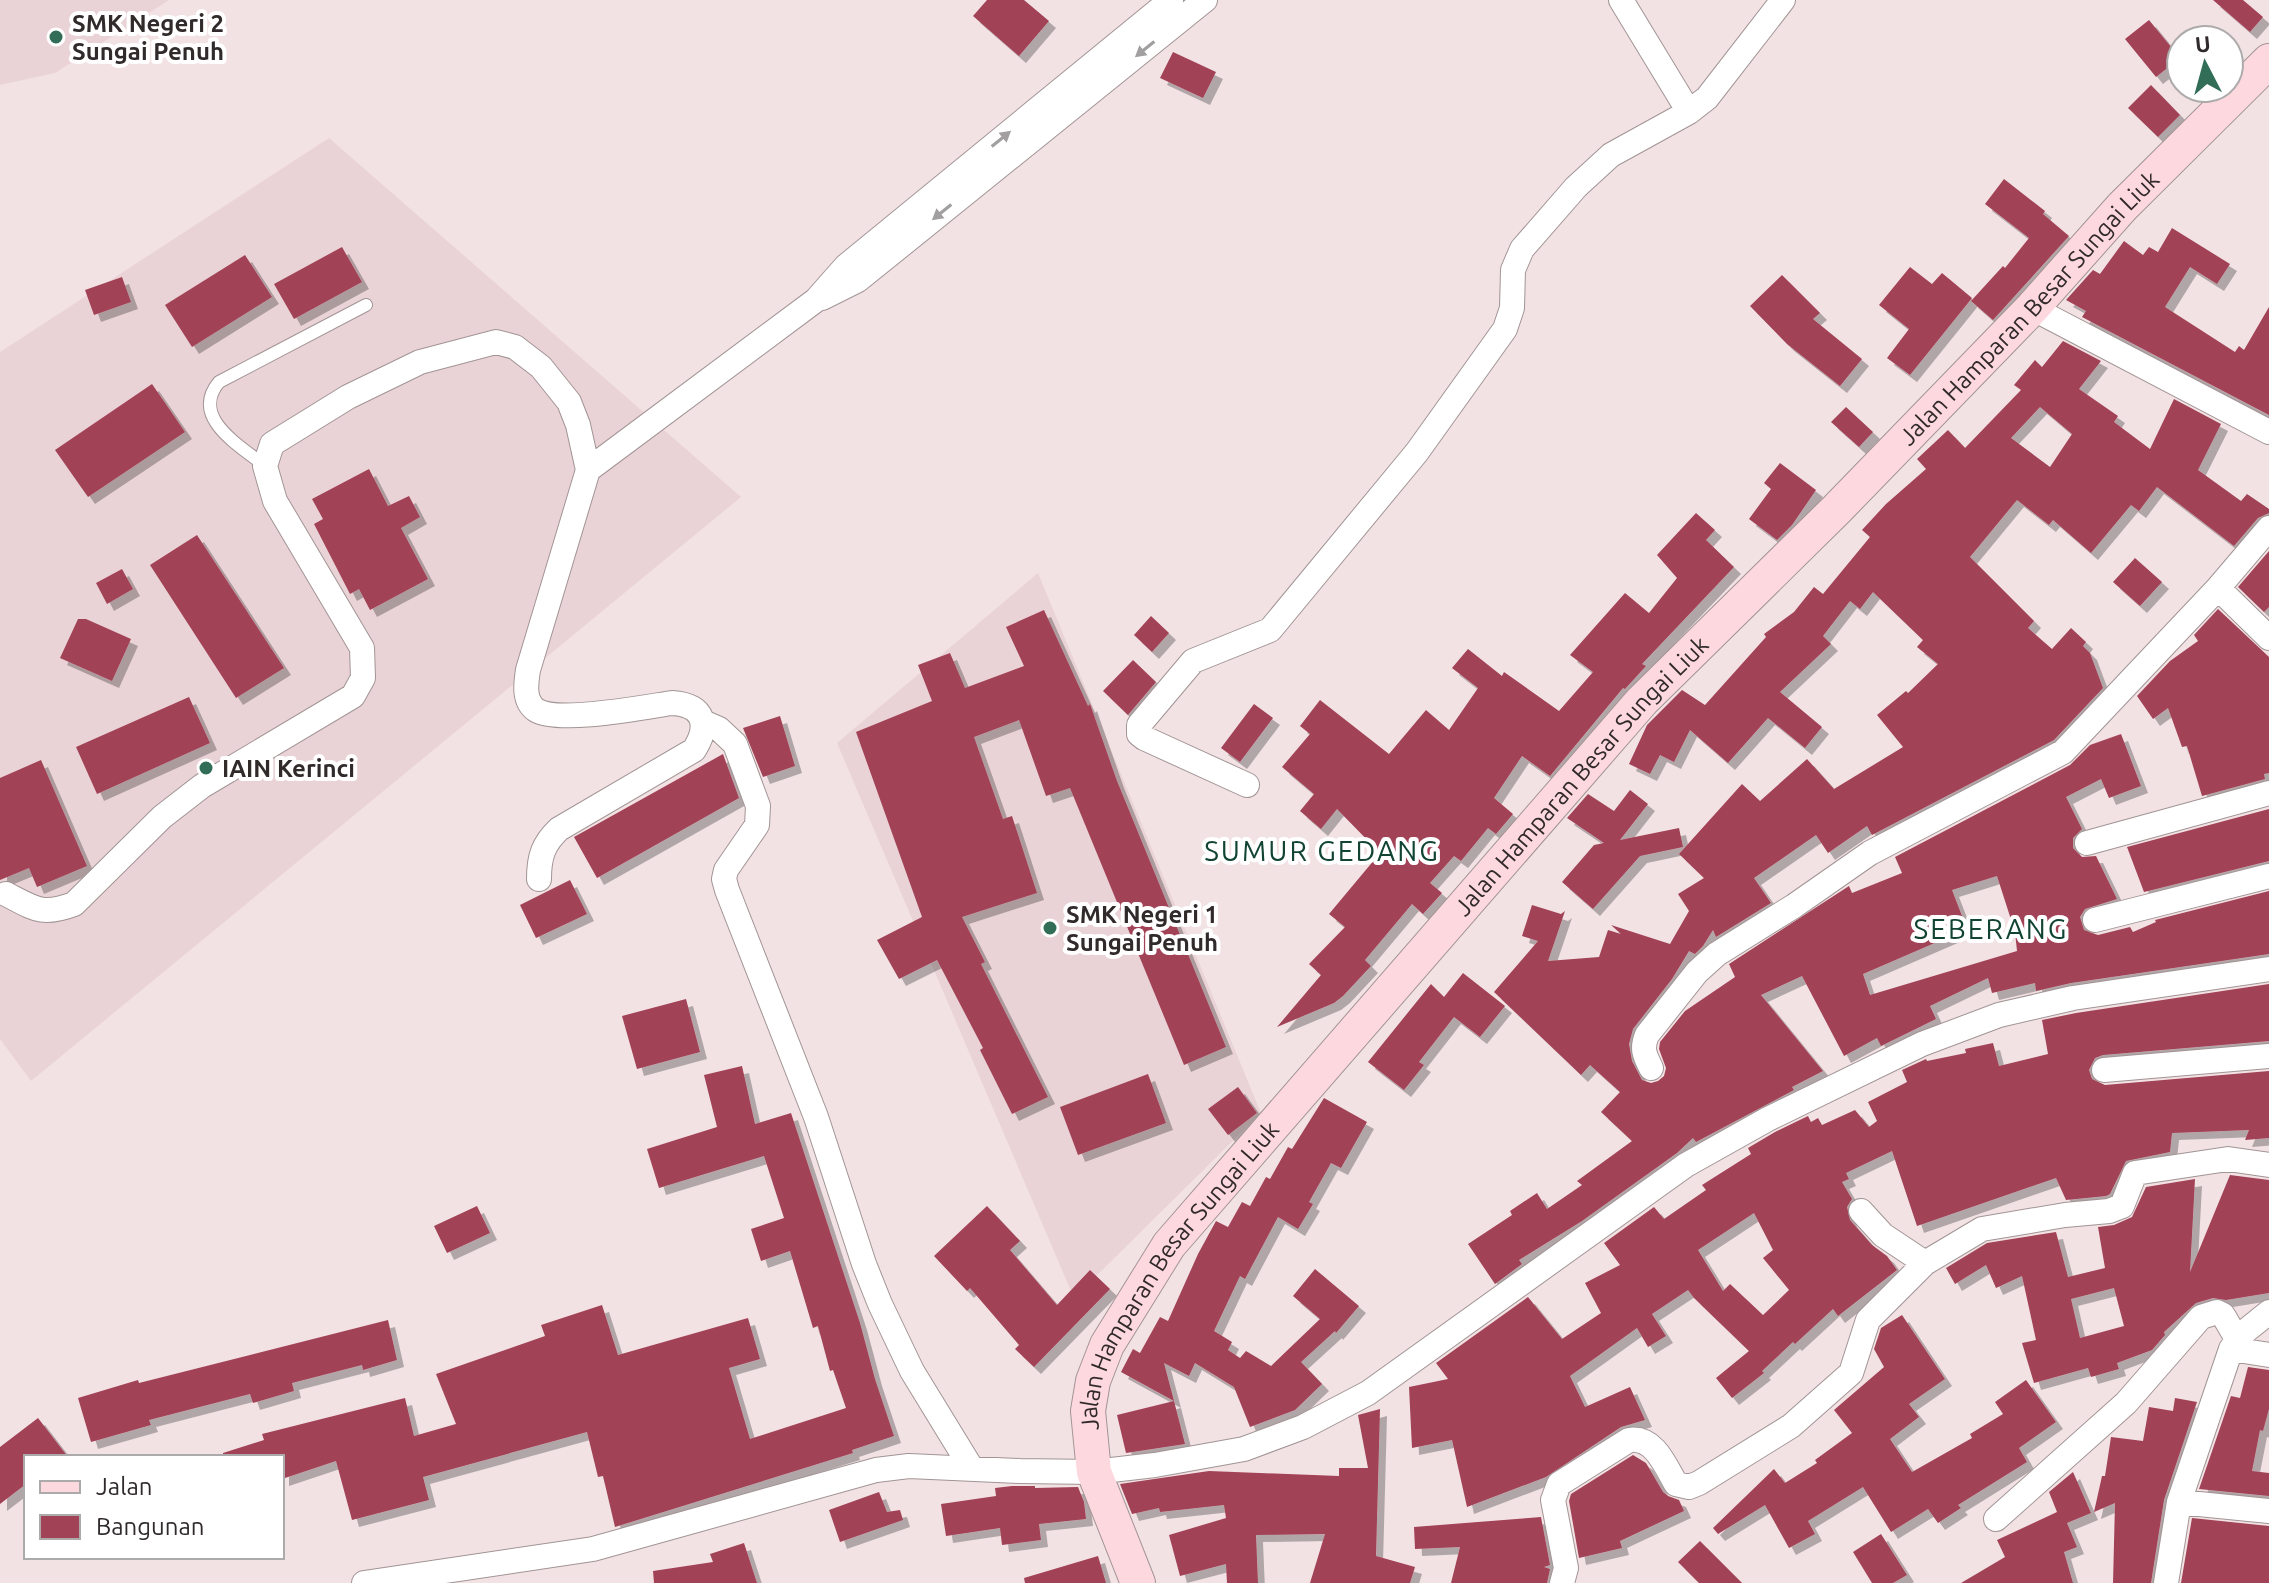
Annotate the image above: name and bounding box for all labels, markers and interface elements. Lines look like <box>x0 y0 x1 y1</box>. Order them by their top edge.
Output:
place label: SMK Negeri 2 Sungai Penuh <box>72 10 224 65</box>
north arrow <box>2165 24 2245 104</box>
marker: SMK Negeri 2 Sungai Penuh <box>47 28 65 46</box>
text: U <box>2194 30 2212 57</box>
one-way arrow <box>1135 40 1155 57</box>
one-way arrow <box>991 131 1011 148</box>
street label: Jalan Hamparan Besar Sungai Liuk <box>1893 165 2164 450</box>
one-way arrow <box>932 203 952 220</box>
street label: Jalan Hamparan Besar Sungai Liuk <box>1449 630 1713 921</box>
place label: IAIN Kerinci <box>222 755 355 782</box>
marker: IAIN Kerinci <box>197 759 215 777</box>
district label: SUMUR GEDANG <box>1204 835 1440 866</box>
place label: SMK Negeri 1 Sungai Penuh <box>1066 901 1218 956</box>
district label: SEBERANG <box>1914 913 2068 944</box>
marker: SMK Negeri 1 Sungai Penuh <box>1041 919 1059 937</box>
street label: Jalan Hamparan Besar Sungai Liuk <box>1074 1116 1284 1432</box>
legend <box>24 1455 284 1559</box>
text: Jalan <box>96 1473 153 1500</box>
text: Bangunan <box>96 1513 205 1540</box>

